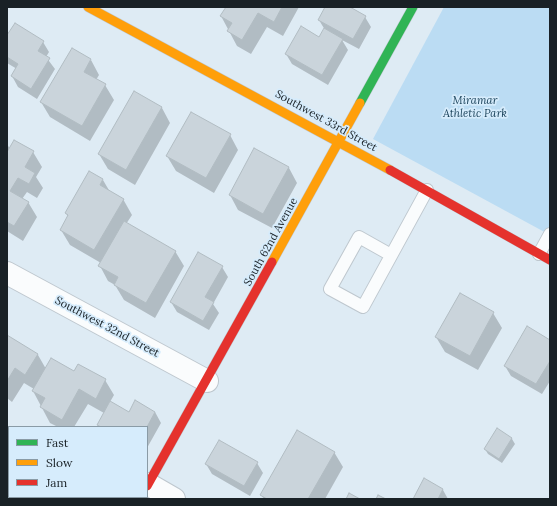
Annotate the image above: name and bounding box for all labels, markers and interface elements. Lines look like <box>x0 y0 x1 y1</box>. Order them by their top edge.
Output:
street label: Southwest 33rd Street <box>273 87 379 155</box>
park label: Miramar Athletic Park <box>443 94 507 120</box>
street label: South 62nd Avenue <box>241 196 301 288</box>
street label: Southwest 32nd Street <box>53 294 161 360</box>
legend <box>8 426 148 498</box>
text: Fast <box>46 435 69 450</box>
text: Slow <box>46 455 73 470</box>
text: Jam <box>46 475 67 490</box>

